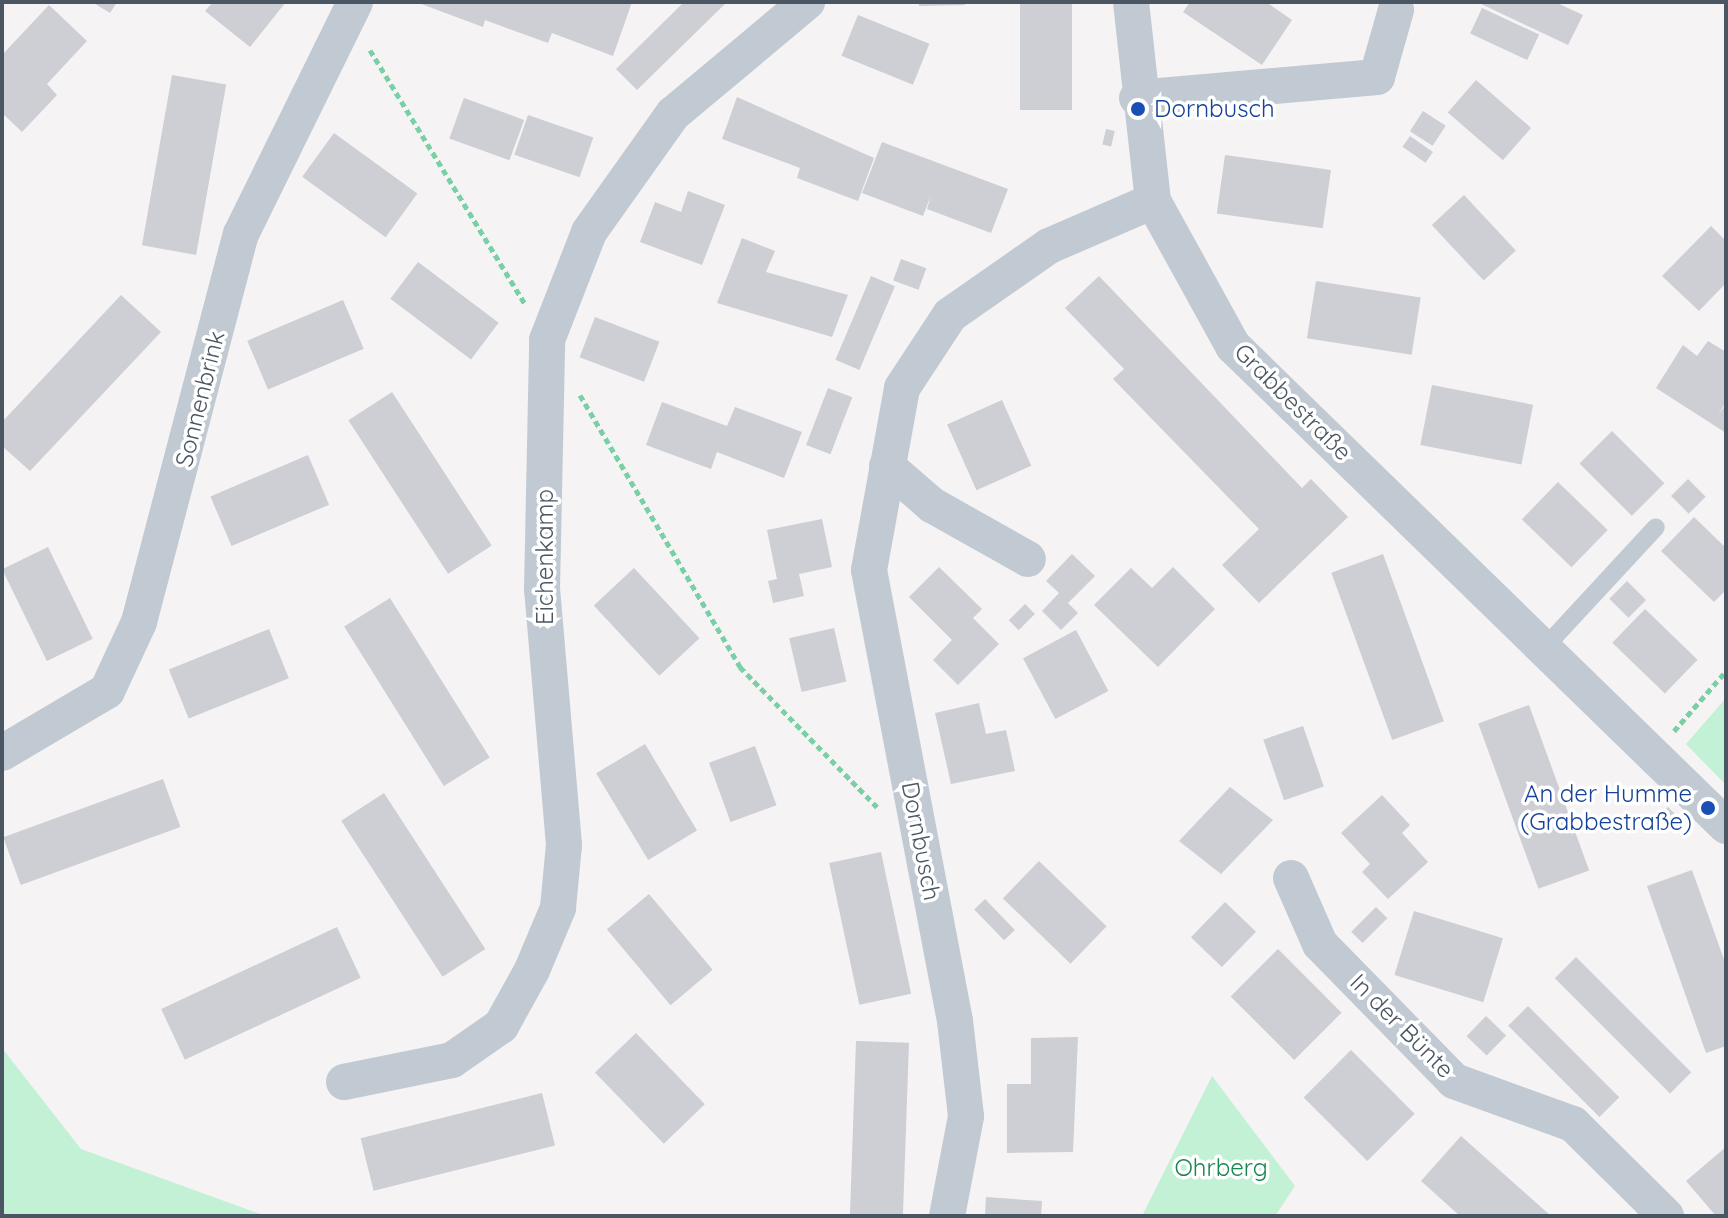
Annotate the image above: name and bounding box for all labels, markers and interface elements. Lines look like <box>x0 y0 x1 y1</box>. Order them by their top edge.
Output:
place label: Dornbusch <box>1154 95 1275 123</box>
marker: Dornbusch <box>1129 100 1147 118</box>
street label: Sonnenbrink <box>169 328 231 470</box>
street label: Grabbestraße <box>1228 337 1358 467</box>
street label: Eichenkamp <box>531 489 559 625</box>
street label: Dornbusch <box>895 779 947 903</box>
place label: An der Humme (Grabbestraße) <box>1520 780 1692 836</box>
marker: An der Humme (Grabbestraße) <box>1699 799 1717 817</box>
street label: In der Bünte <box>1344 968 1460 1084</box>
park label: Ohrberg <box>1174 1154 1268 1182</box>

